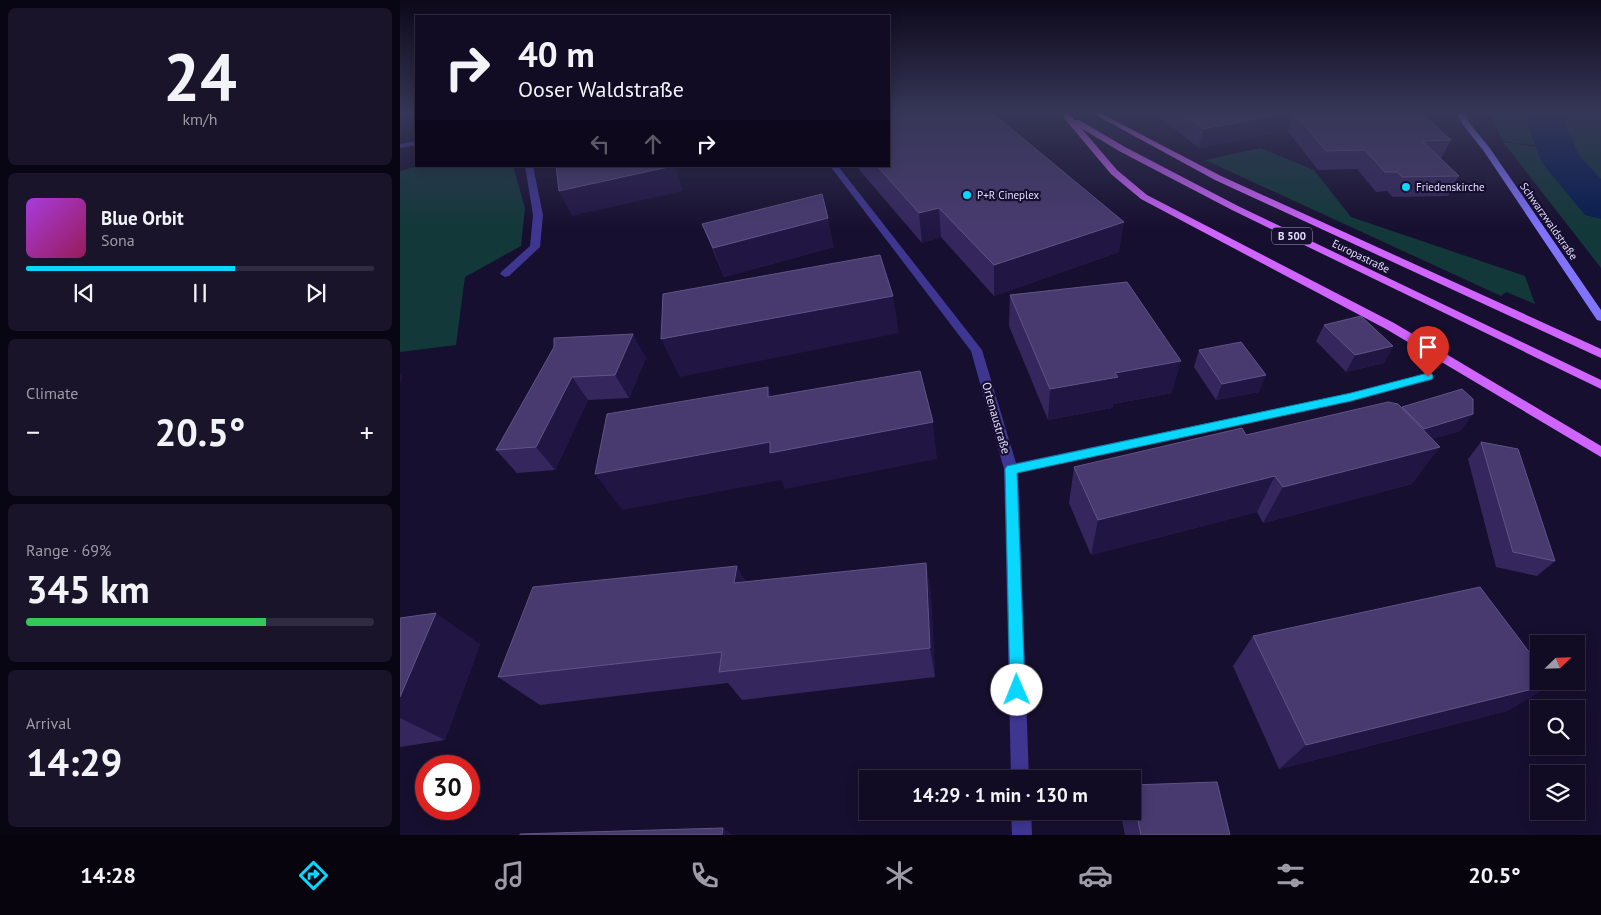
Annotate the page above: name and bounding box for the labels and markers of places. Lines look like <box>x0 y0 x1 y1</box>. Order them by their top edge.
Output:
place label: Friedenskirche <box>1416 180 1485 194</box>
marker: Friedenskirche <box>1400 181 1412 193</box>
place label: P+R Cineplex <box>977 188 1040 202</box>
marker: P+R Cineplex <box>961 189 973 201</box>
pin <box>1407 326 1449 377</box>

